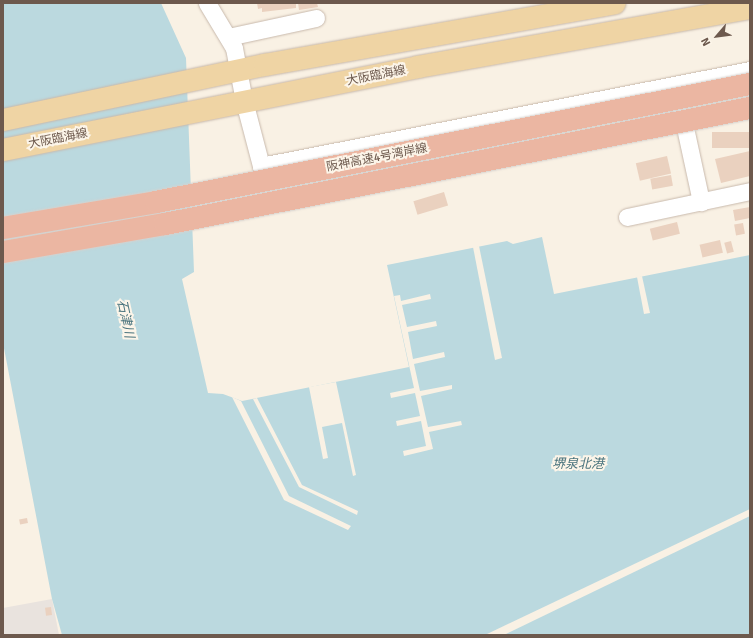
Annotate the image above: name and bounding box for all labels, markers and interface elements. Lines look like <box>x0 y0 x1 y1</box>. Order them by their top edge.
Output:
north arrow <box>697 16 737 56</box>
text: N <box>698 35 713 48</box>
street label: 大阪臨海線 <box>345 63 407 89</box>
street label: 大阪臨海線 <box>27 126 89 152</box>
street label: 阪神高速4号湾岸線 <box>325 141 429 175</box>
water label: 石津川 <box>113 298 137 340</box>
water label: 堺泉北港 <box>552 456 604 472</box>

